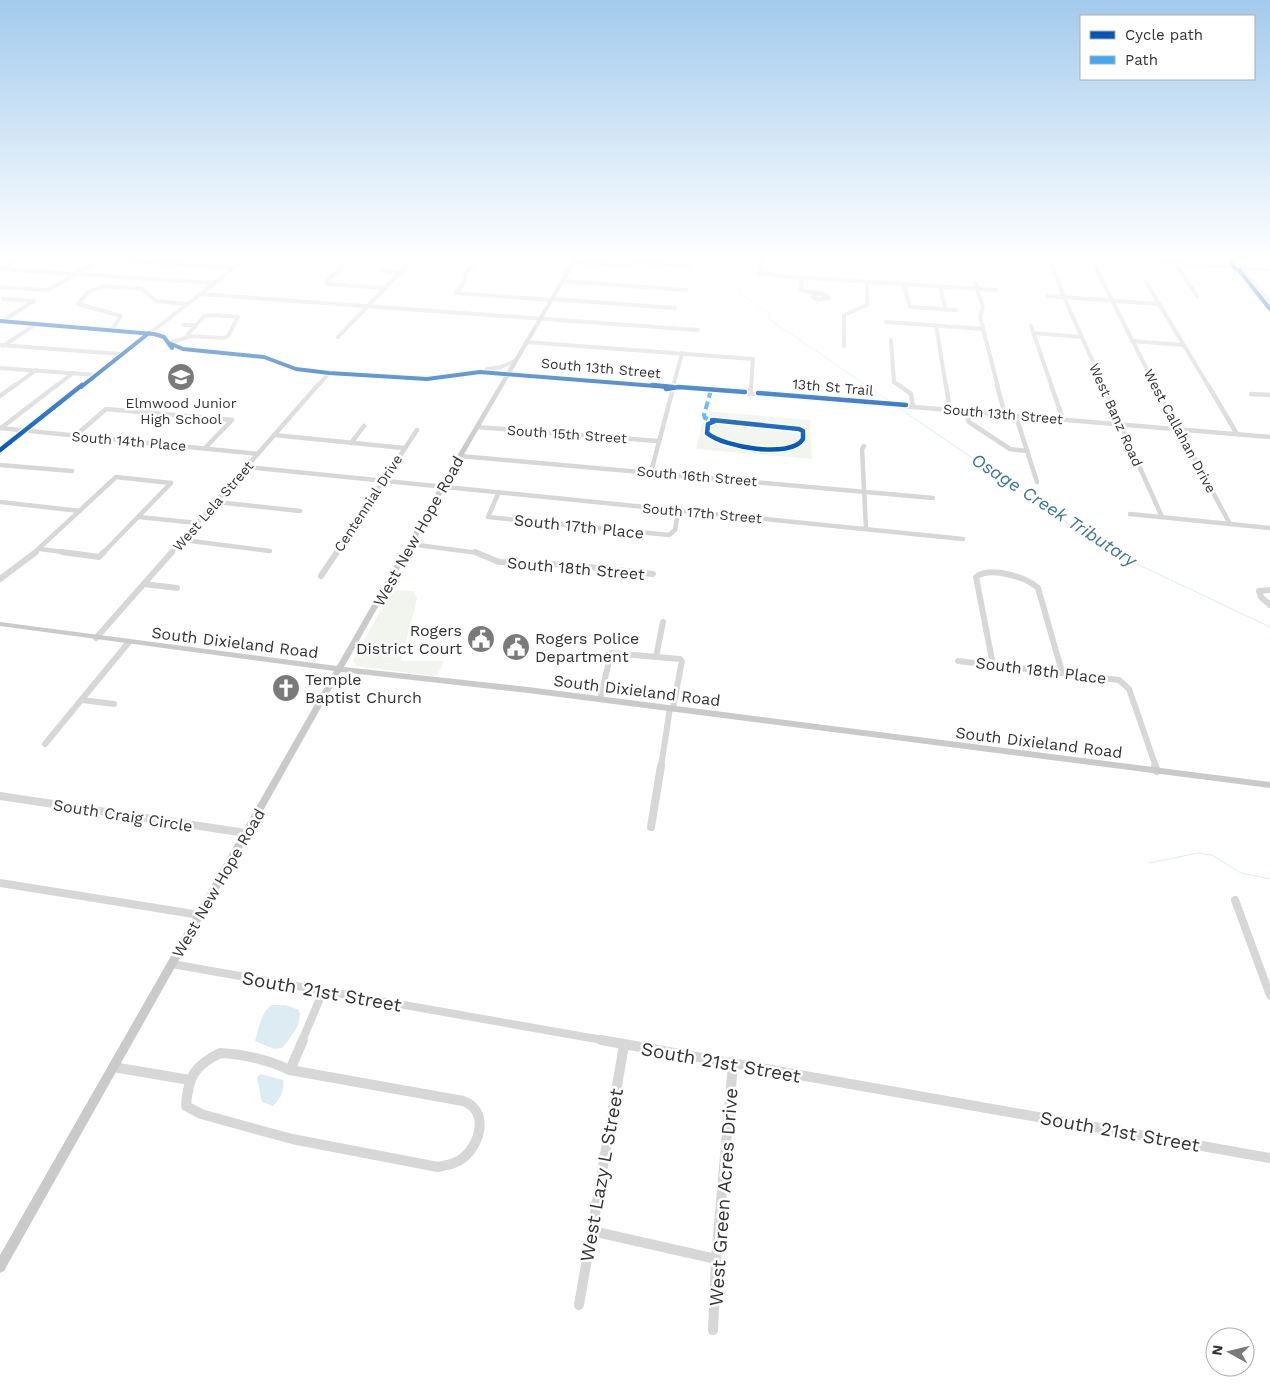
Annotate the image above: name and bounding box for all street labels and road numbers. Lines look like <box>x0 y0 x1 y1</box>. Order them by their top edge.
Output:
street label: South 13th Street <box>540 355 662 381</box>
street label: West Banz Road <box>1086 361 1146 469</box>
street label: West Callahan Drive <box>1141 366 1219 496</box>
street label: 13th St Trail <box>792 375 875 399</box>
street label: South 13th Street <box>942 401 1064 427</box>
street label: South 15th Street <box>507 422 628 446</box>
street label: South 14th Place <box>71 428 187 454</box>
street label: Centennial Drive <box>331 451 405 555</box>
street label: West New Hope Road <box>369 453 468 610</box>
street label: West Lela Street <box>170 458 257 554</box>
street label: South 16th Street <box>636 463 758 489</box>
street label: South 17th Street <box>642 500 762 526</box>
street label: South 17th Place <box>513 510 645 543</box>
street label: South 18th Street <box>506 553 646 584</box>
street label: South Dixieland Road <box>150 623 319 662</box>
street label: South 18th Place <box>974 653 1107 688</box>
street label: South Dixieland Road <box>552 671 721 710</box>
street label: South Dixieland Road <box>954 723 1123 762</box>
street label: South Craig Circle <box>52 795 194 836</box>
street label: West New Hope Road <box>168 805 269 961</box>
street label: South 21st Street <box>240 966 404 1017</box>
street label: South 21st Street <box>639 1037 803 1088</box>
street label: West Lazy L Street <box>575 1087 628 1264</box>
street label: West Green Acres Drive <box>704 1087 743 1307</box>
street label: South 21st Street <box>1038 1106 1202 1157</box>

